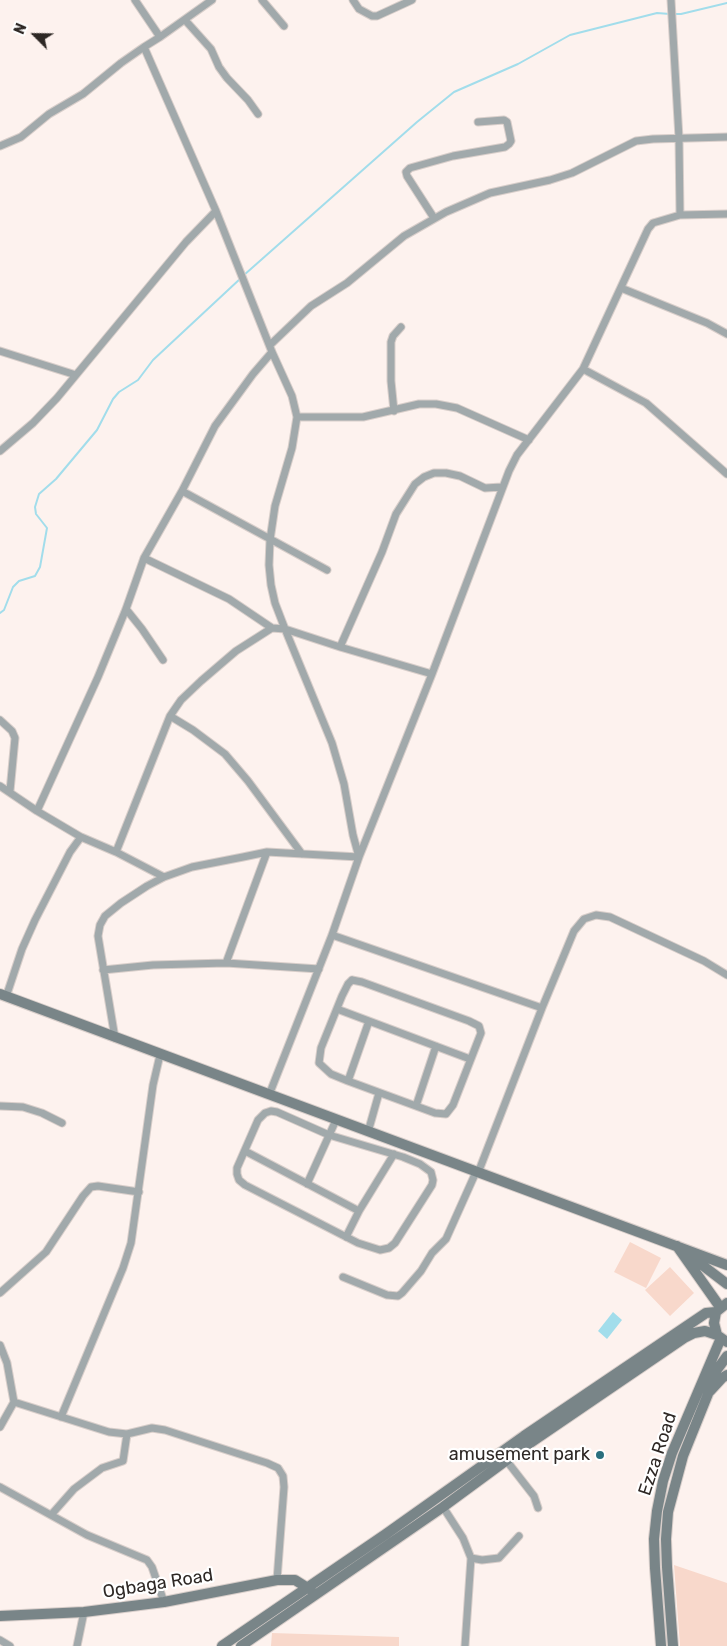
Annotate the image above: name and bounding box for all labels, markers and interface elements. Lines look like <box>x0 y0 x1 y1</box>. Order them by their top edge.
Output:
north arrow <box>10 10 60 60</box>
text: N <box>11 21 31 37</box>
street label: Ezza Road <box>634 1410 682 1498</box>
place label: amusement park <box>449 1444 590 1466</box>
marker: amusement park <box>594 1449 606 1461</box>
street label: Ogbaga Road <box>101 1565 215 1603</box>

